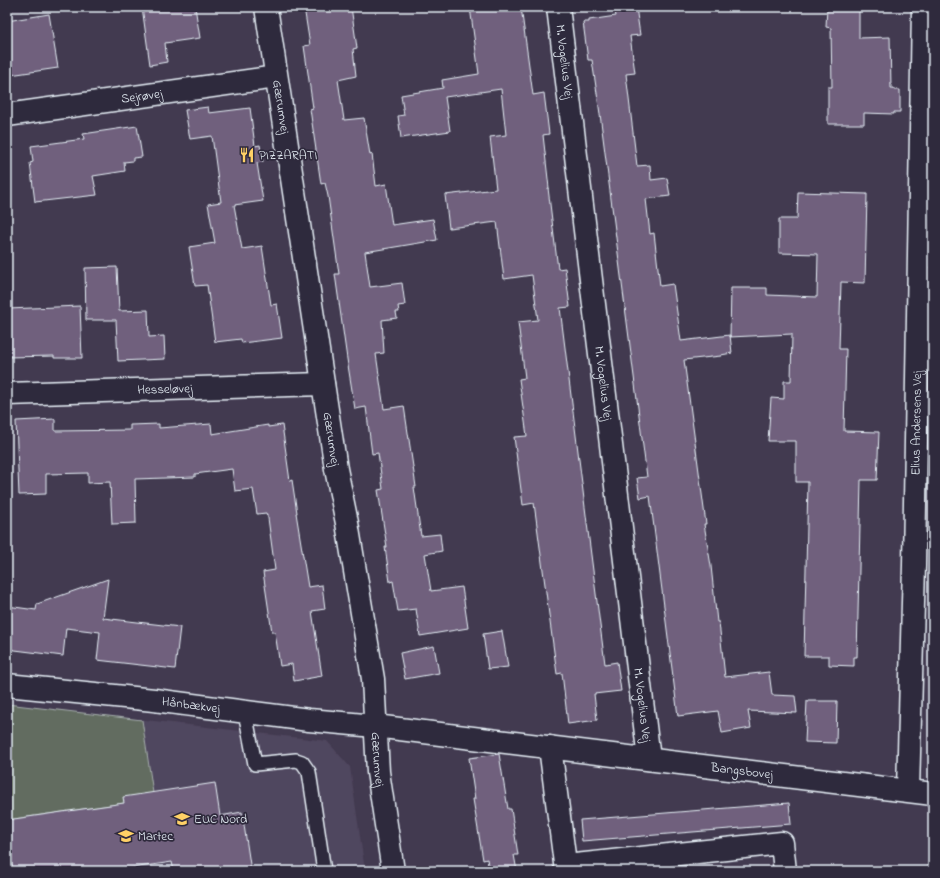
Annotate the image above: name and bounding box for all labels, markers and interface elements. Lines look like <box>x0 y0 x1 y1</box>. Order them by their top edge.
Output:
street label: M. Vogelius Vej <box>551 23 579 100</box>
street label: Gærumvej <box>268 78 295 136</box>
street label: Sejrøvej <box>120 84 164 108</box>
restaurant icon: PIZZARATI <box>238 146 256 164</box>
place label: PIZZARATI <box>259 146 317 165</box>
street label: M. Vogelius Vej <box>590 345 618 422</box>
street label: Elius Andersens Vej <box>906 370 927 476</box>
street label: Hesseløvej <box>137 379 193 399</box>
street label: Gærumvej <box>318 411 345 468</box>
street label: M. Vogelius Vej <box>629 667 656 744</box>
street label: Hånbækvej <box>161 692 222 718</box>
street label: Gærumvej <box>366 732 390 788</box>
street label: Bangsbovej <box>709 757 774 784</box>
school or university icon: EUC Nord <box>173 810 191 828</box>
place label: EUC Nord <box>194 810 248 829</box>
school or university icon: Martec <box>117 827 135 845</box>
place label: Martec <box>138 827 173 846</box>

